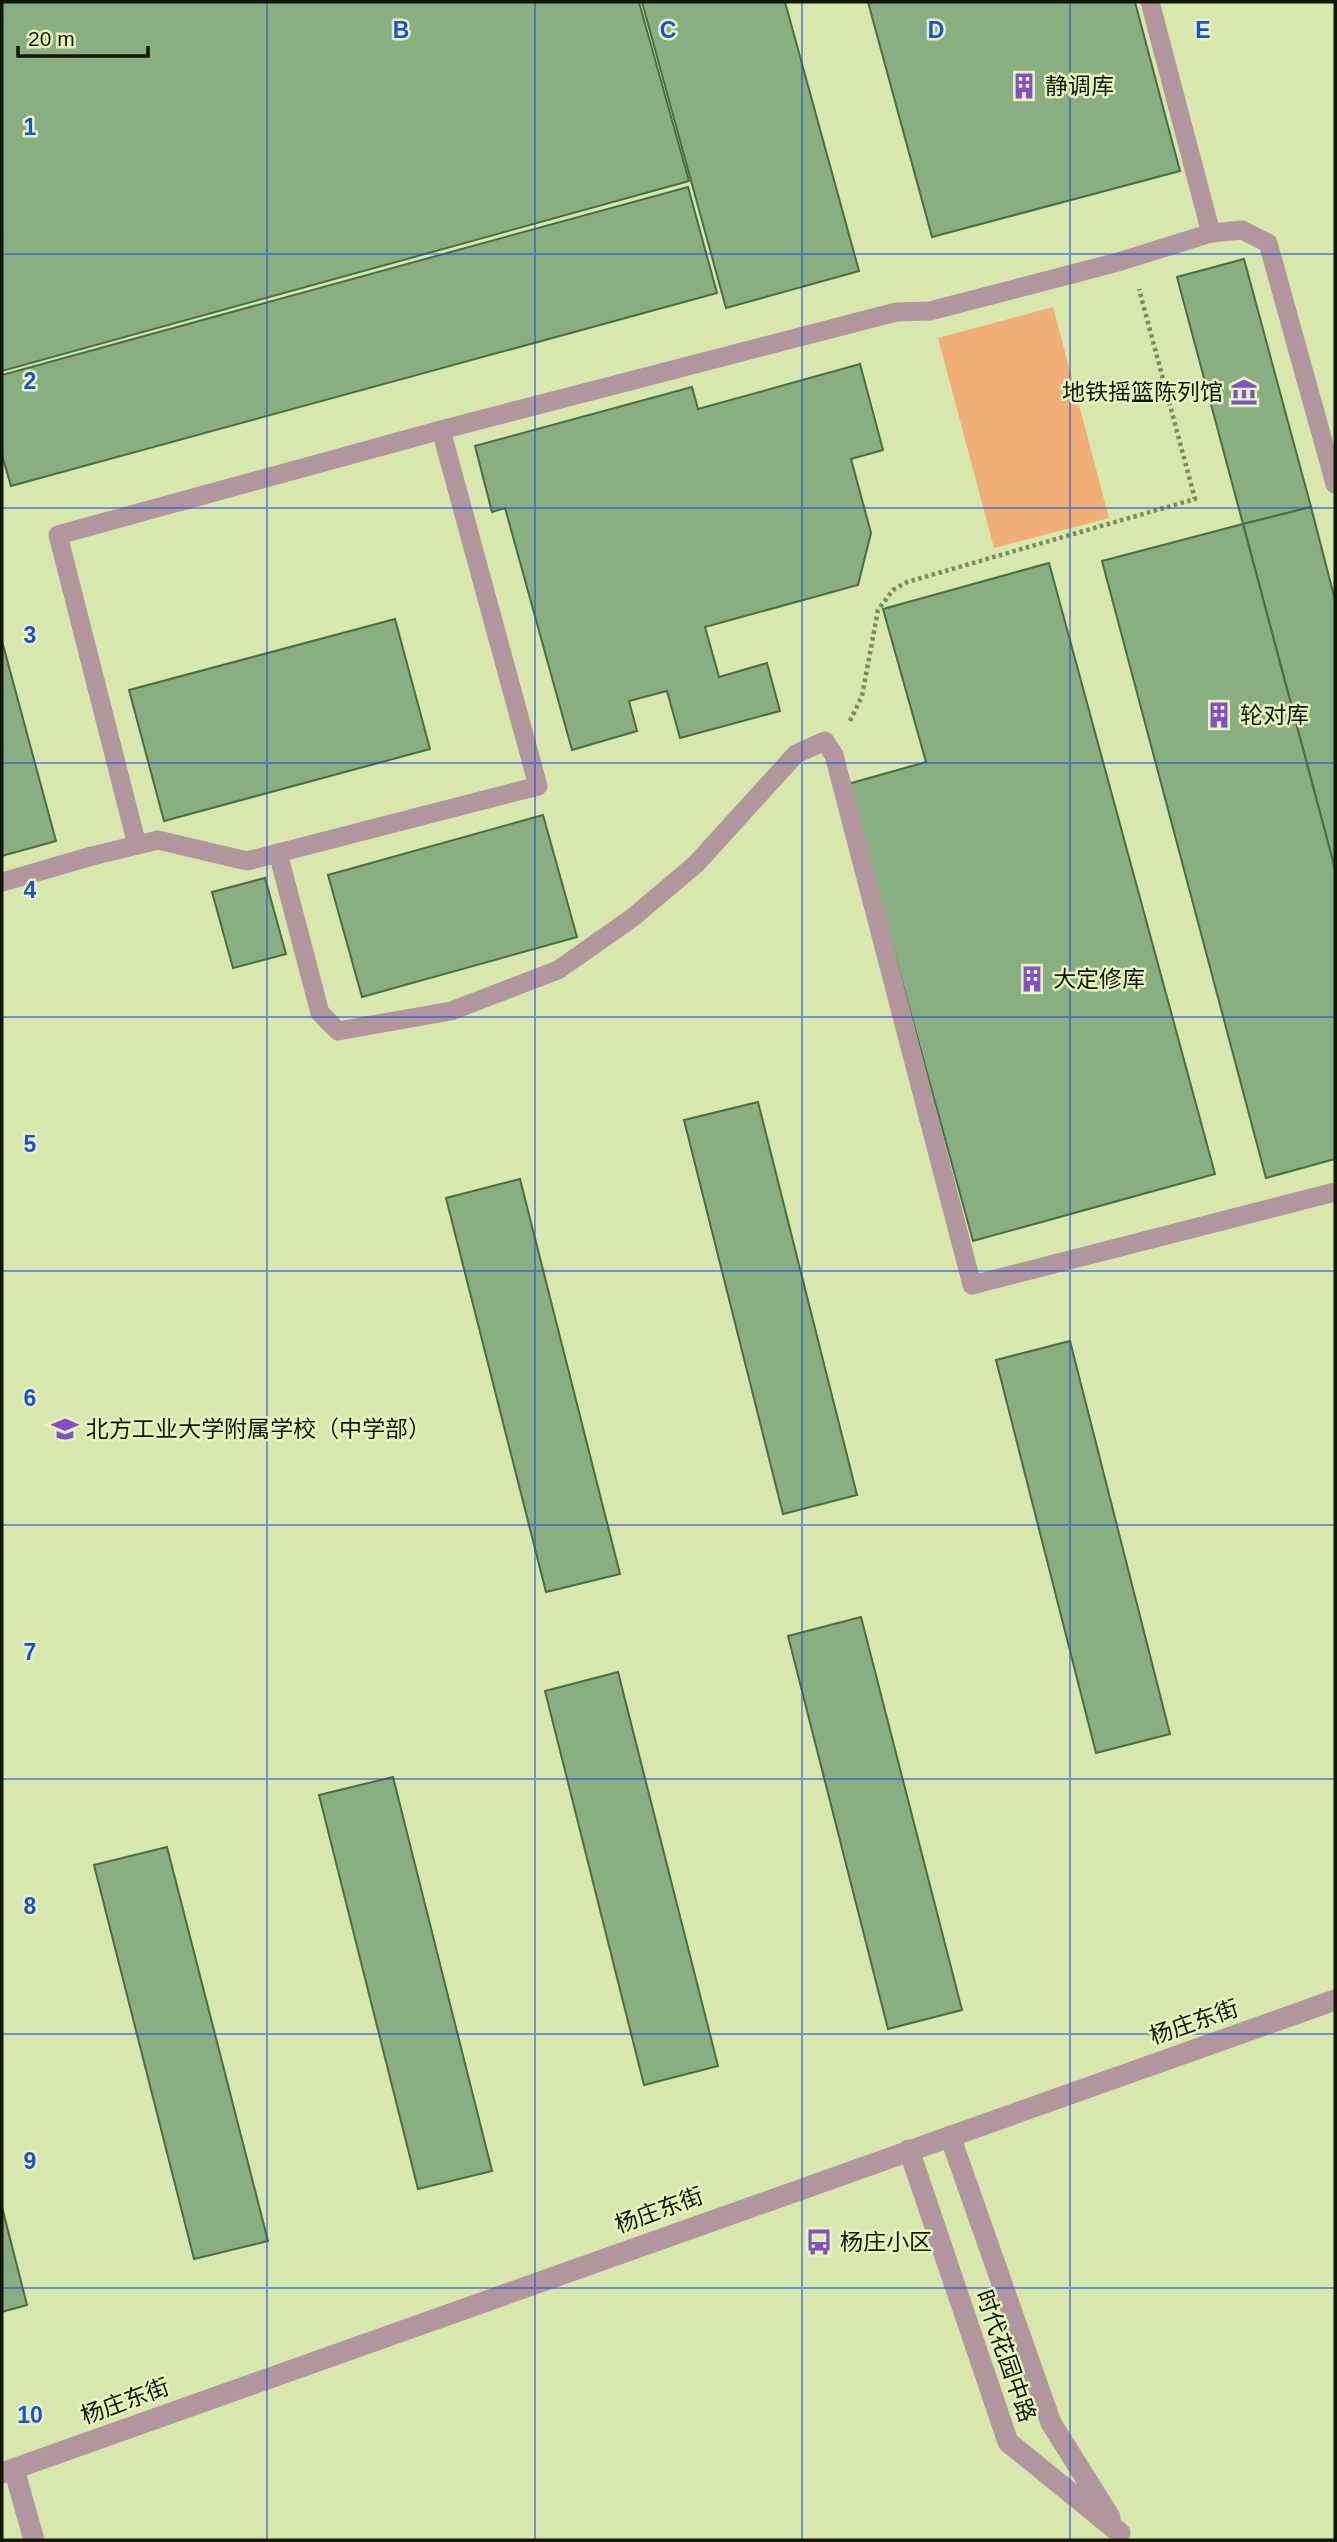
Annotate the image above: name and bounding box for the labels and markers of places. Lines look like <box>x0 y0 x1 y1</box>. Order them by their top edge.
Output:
building icon: 静调库 <box>1009 71 1039 101</box>
place label: 静调库 <box>1045 73 1114 99</box>
museum icon: 地铁摇篮陈列馆 <box>1229 377 1259 407</box>
place label: 地铁摇篮陈列馆 <box>1062 379 1223 405</box>
building icon: 轮对库 <box>1204 700 1234 730</box>
place label: 轮对库 <box>1240 702 1309 728</box>
building icon: 大定修库 <box>1017 964 1047 994</box>
place label: 大定修库 <box>1053 966 1145 992</box>
school or university icon: 北方工业大学附属学校（中学部） <box>50 1414 80 1444</box>
place label: 北方工业大学附属学校（中学部） <box>86 1416 431 1442</box>
bus stop icon: 杨庄小区 <box>804 2227 834 2257</box>
place label: 杨庄小区 <box>840 2229 932 2255</box>

